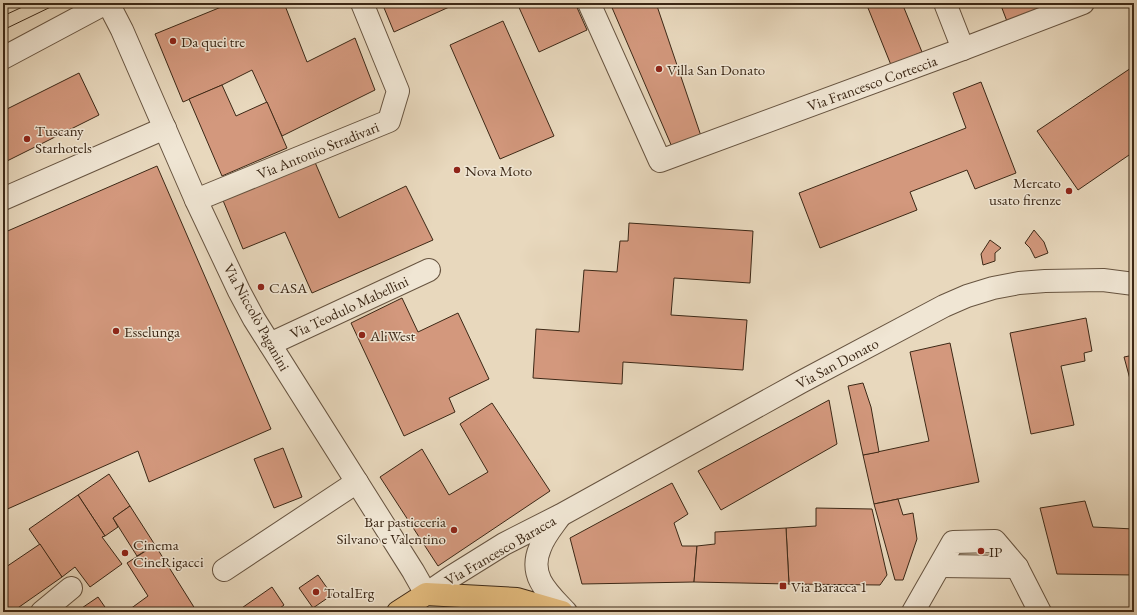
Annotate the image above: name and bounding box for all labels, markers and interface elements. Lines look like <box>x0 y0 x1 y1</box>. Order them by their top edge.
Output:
place label: Da quei tre <box>181 32 245 51</box>
marker: Da quei tre <box>168 36 178 46</box>
street label: Via Francesco Corteccia <box>804 51 940 115</box>
place label: Villa San Donato <box>667 60 765 79</box>
marker: Villa San Donato <box>654 64 664 74</box>
street label: Via Antonio Stradivari <box>254 117 382 183</box>
place label: Tuscany Starhotels <box>35 121 92 157</box>
marker: Tuscany Starhotels <box>22 134 32 144</box>
place label: Nova Moto <box>465 161 532 180</box>
marker: Nova Moto <box>452 165 462 175</box>
place label: Mercato usato firenze <box>989 173 1061 209</box>
marker: Mercato usato firenze <box>1064 186 1074 196</box>
street label: Via Niccolò Paganini <box>220 260 295 374</box>
street label: Via Teodulo Mabellini <box>287 271 412 343</box>
place label: CASA <box>269 278 308 297</box>
marker: CASA <box>256 282 266 292</box>
place label: Esselunga <box>124 322 180 341</box>
marker: Esselunga <box>111 326 121 336</box>
place label: AliWest <box>369 326 416 345</box>
marker: AliWest <box>357 330 367 340</box>
street label: Via San Donato <box>792 333 882 393</box>
street label: Via Francesco Baracca <box>441 510 559 590</box>
place label: Bar pasticceria Silvano e Valentino <box>337 512 446 548</box>
marker: Bar pasticceria Silvano e Valentino <box>449 525 459 535</box>
place label: Cinema CineRigacci <box>133 535 204 571</box>
place label: IP <box>989 542 1002 561</box>
marker: IP <box>976 546 986 556</box>
marker: Cinema CineRigacci <box>120 548 130 558</box>
place label: Via Baracca 1 <box>791 577 867 596</box>
marker: Via Baracca 1 <box>778 581 788 591</box>
place label: TotalErg <box>324 583 375 602</box>
marker: TotalErg <box>311 587 321 597</box>

